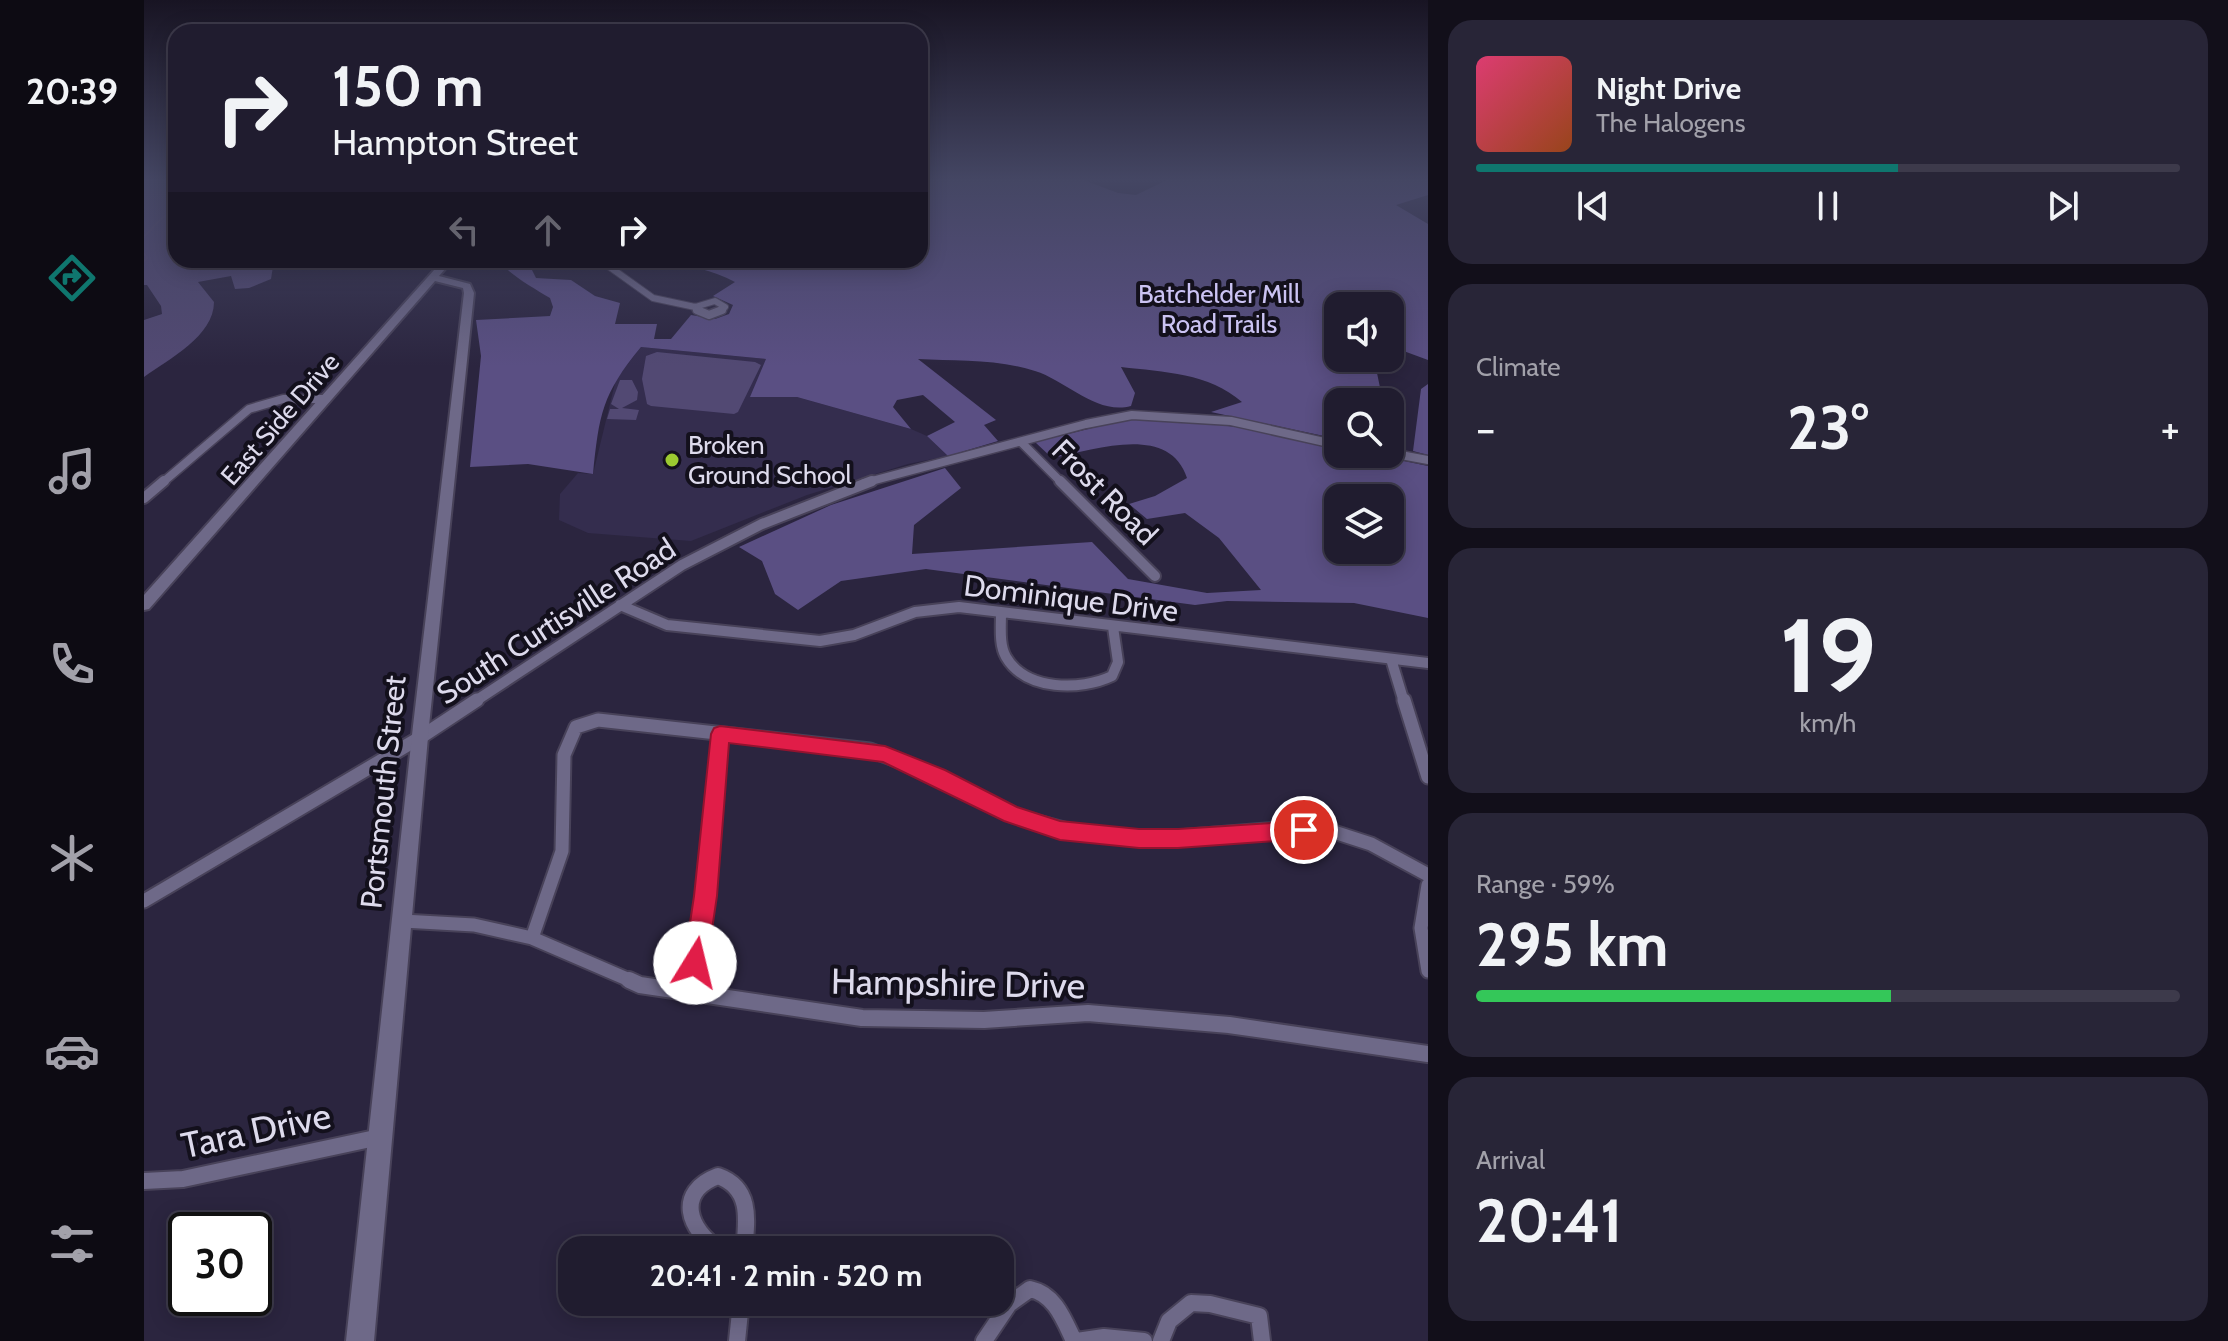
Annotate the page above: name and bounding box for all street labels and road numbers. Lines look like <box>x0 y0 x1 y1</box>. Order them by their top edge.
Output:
street label: East Side Drive <box>214 346 346 492</box>
street label: Frost Road <box>1044 431 1166 553</box>
street label: South Curtisville Road <box>430 530 682 712</box>
street label: Dominique Drive <box>962 566 1180 630</box>
street label: Portsmouth Street <box>352 674 414 910</box>
street label: Hampshire Drive <box>831 959 1085 1007</box>
street label: Tara Drive <box>177 1093 335 1167</box>

